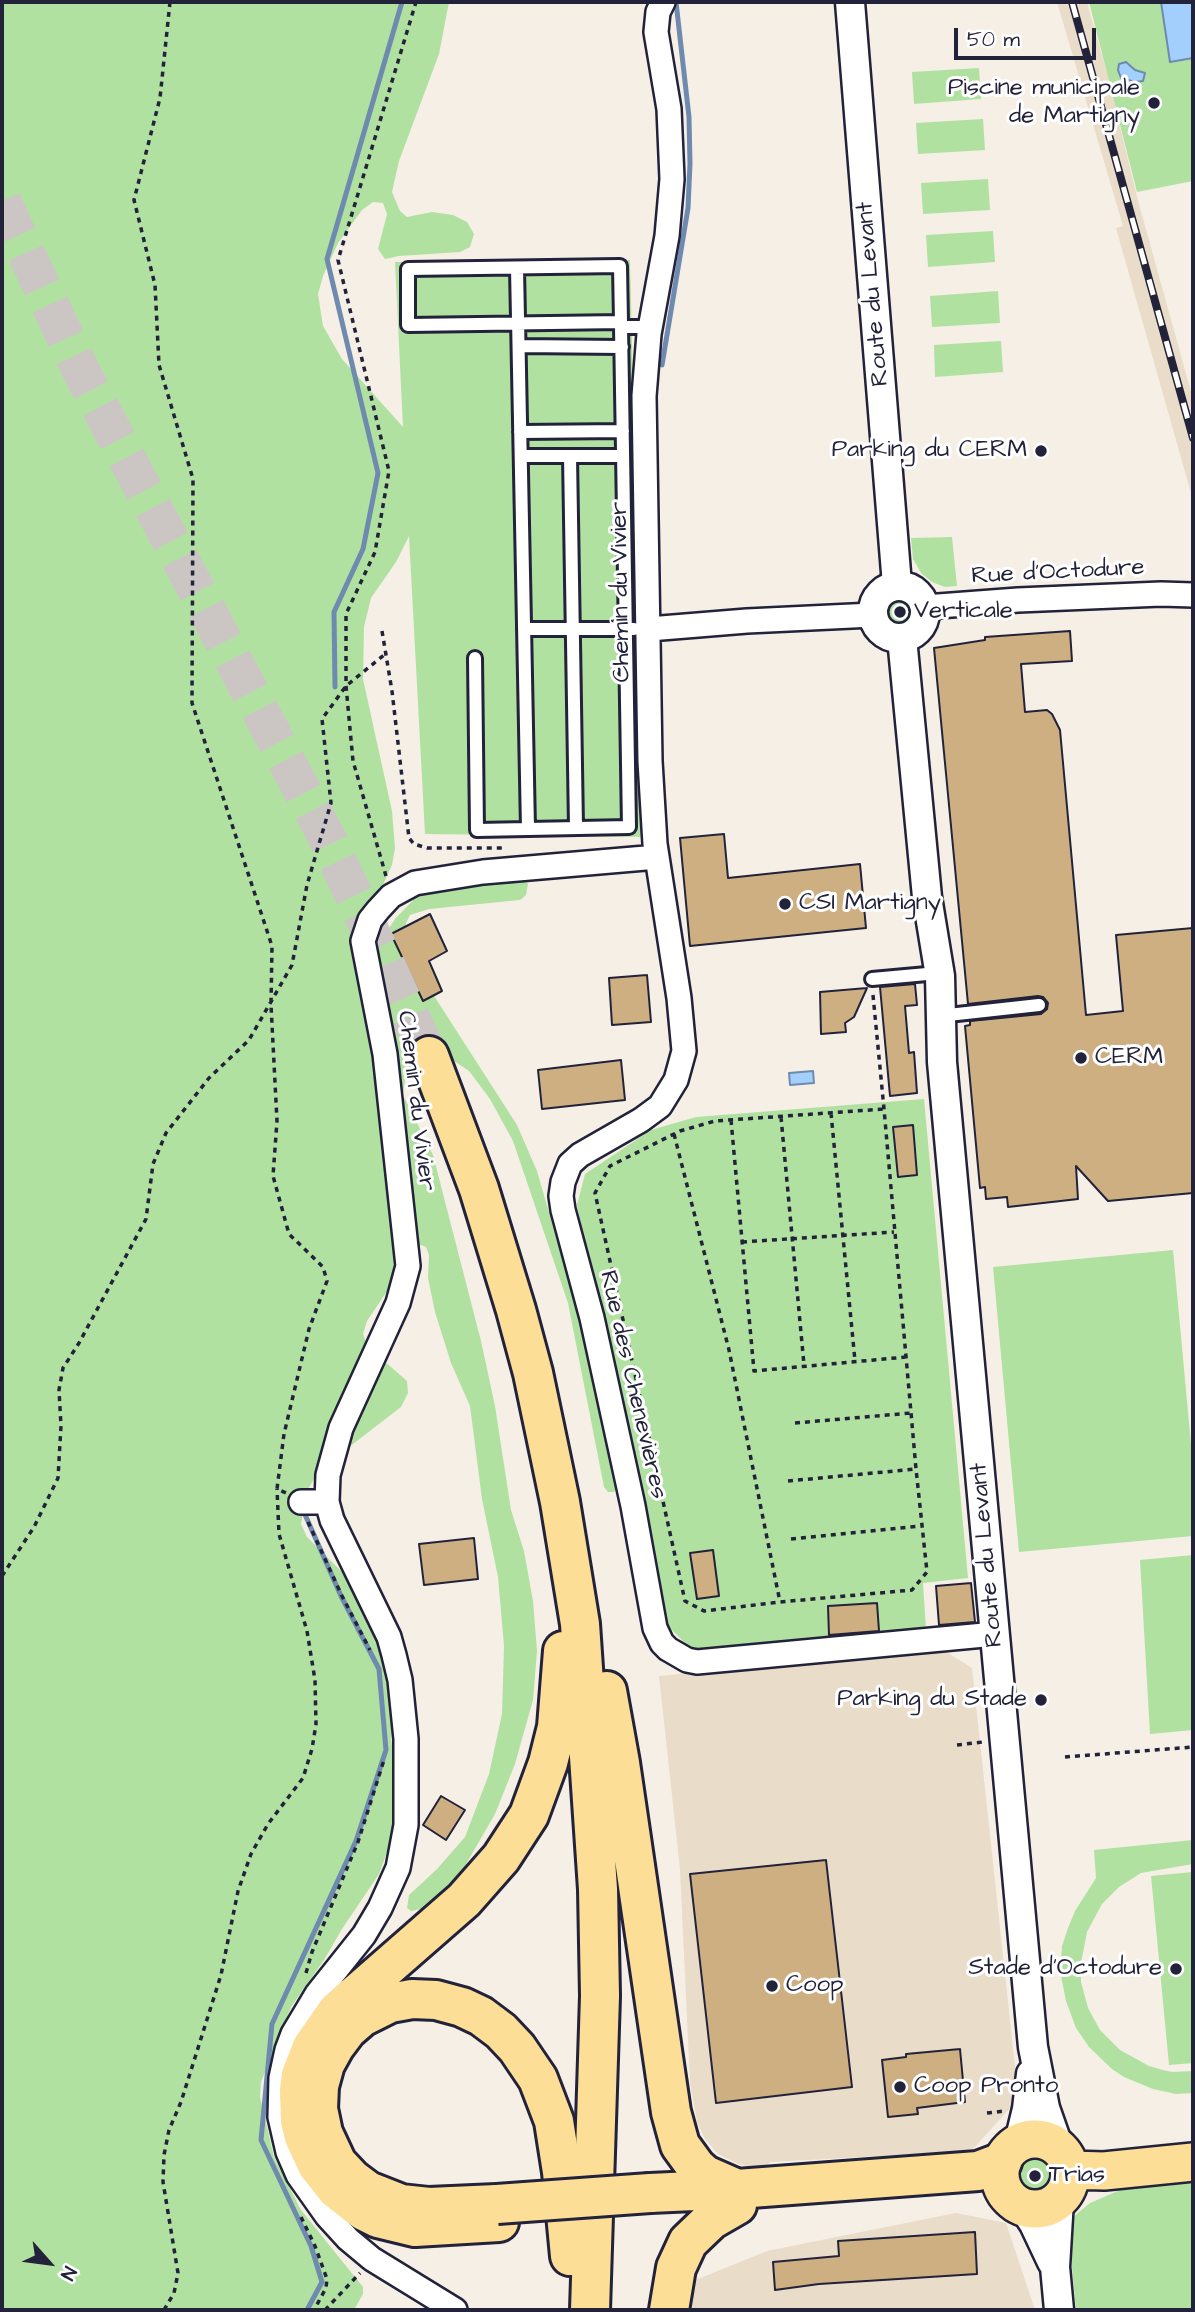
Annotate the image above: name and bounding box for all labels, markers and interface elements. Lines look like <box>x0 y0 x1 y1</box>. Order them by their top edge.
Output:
scale bar <box>957 14 1099 58</box>
text: 50 m <box>967 25 1020 54</box>
place label: Piscine municipale de Martigny <box>948 75 1140 131</box>
marker: Piscine municipale de Martigny <box>1146 95 1162 111</box>
street label: Route du Levant <box>852 201 896 387</box>
place label: Parking du CERM <box>832 437 1027 465</box>
marker: Parking du CERM <box>1033 443 1049 459</box>
street label: Chemin du Vivier <box>606 501 638 683</box>
street label: Rue d'Octodure <box>971 554 1145 592</box>
place label: Verticale <box>914 598 1013 626</box>
marker: Verticale <box>892 604 908 620</box>
place label: CSI Martigny <box>799 890 941 918</box>
marker: CSI Martigny <box>777 896 793 912</box>
street label: Chemin du Vivier <box>390 1009 440 1193</box>
place label: CERM <box>1095 1044 1163 1072</box>
marker: CERM <box>1073 1050 1089 1066</box>
street label: Rue des Chenevières <box>592 1268 672 1502</box>
street label: Route du Levant <box>966 1462 1010 1648</box>
place label: Parking du Stade <box>837 1686 1027 1714</box>
marker: Parking du Stade <box>1033 1692 1049 1708</box>
place label: Stade d'Octodure <box>968 1955 1162 1983</box>
marker: Stade d'Octodure <box>1168 1961 1184 1977</box>
place label: Coop <box>786 1972 843 2000</box>
marker: Coop <box>764 1978 780 1994</box>
place label: Coop Pronto <box>914 2073 1058 2101</box>
marker: Coop Pronto <box>892 2079 908 2095</box>
place label: Trias <box>1049 2162 1105 2190</box>
marker: Trias <box>1027 2168 1043 2184</box>
north arrow <box>14 2228 84 2298</box>
text: N <box>53 2261 83 2285</box>

